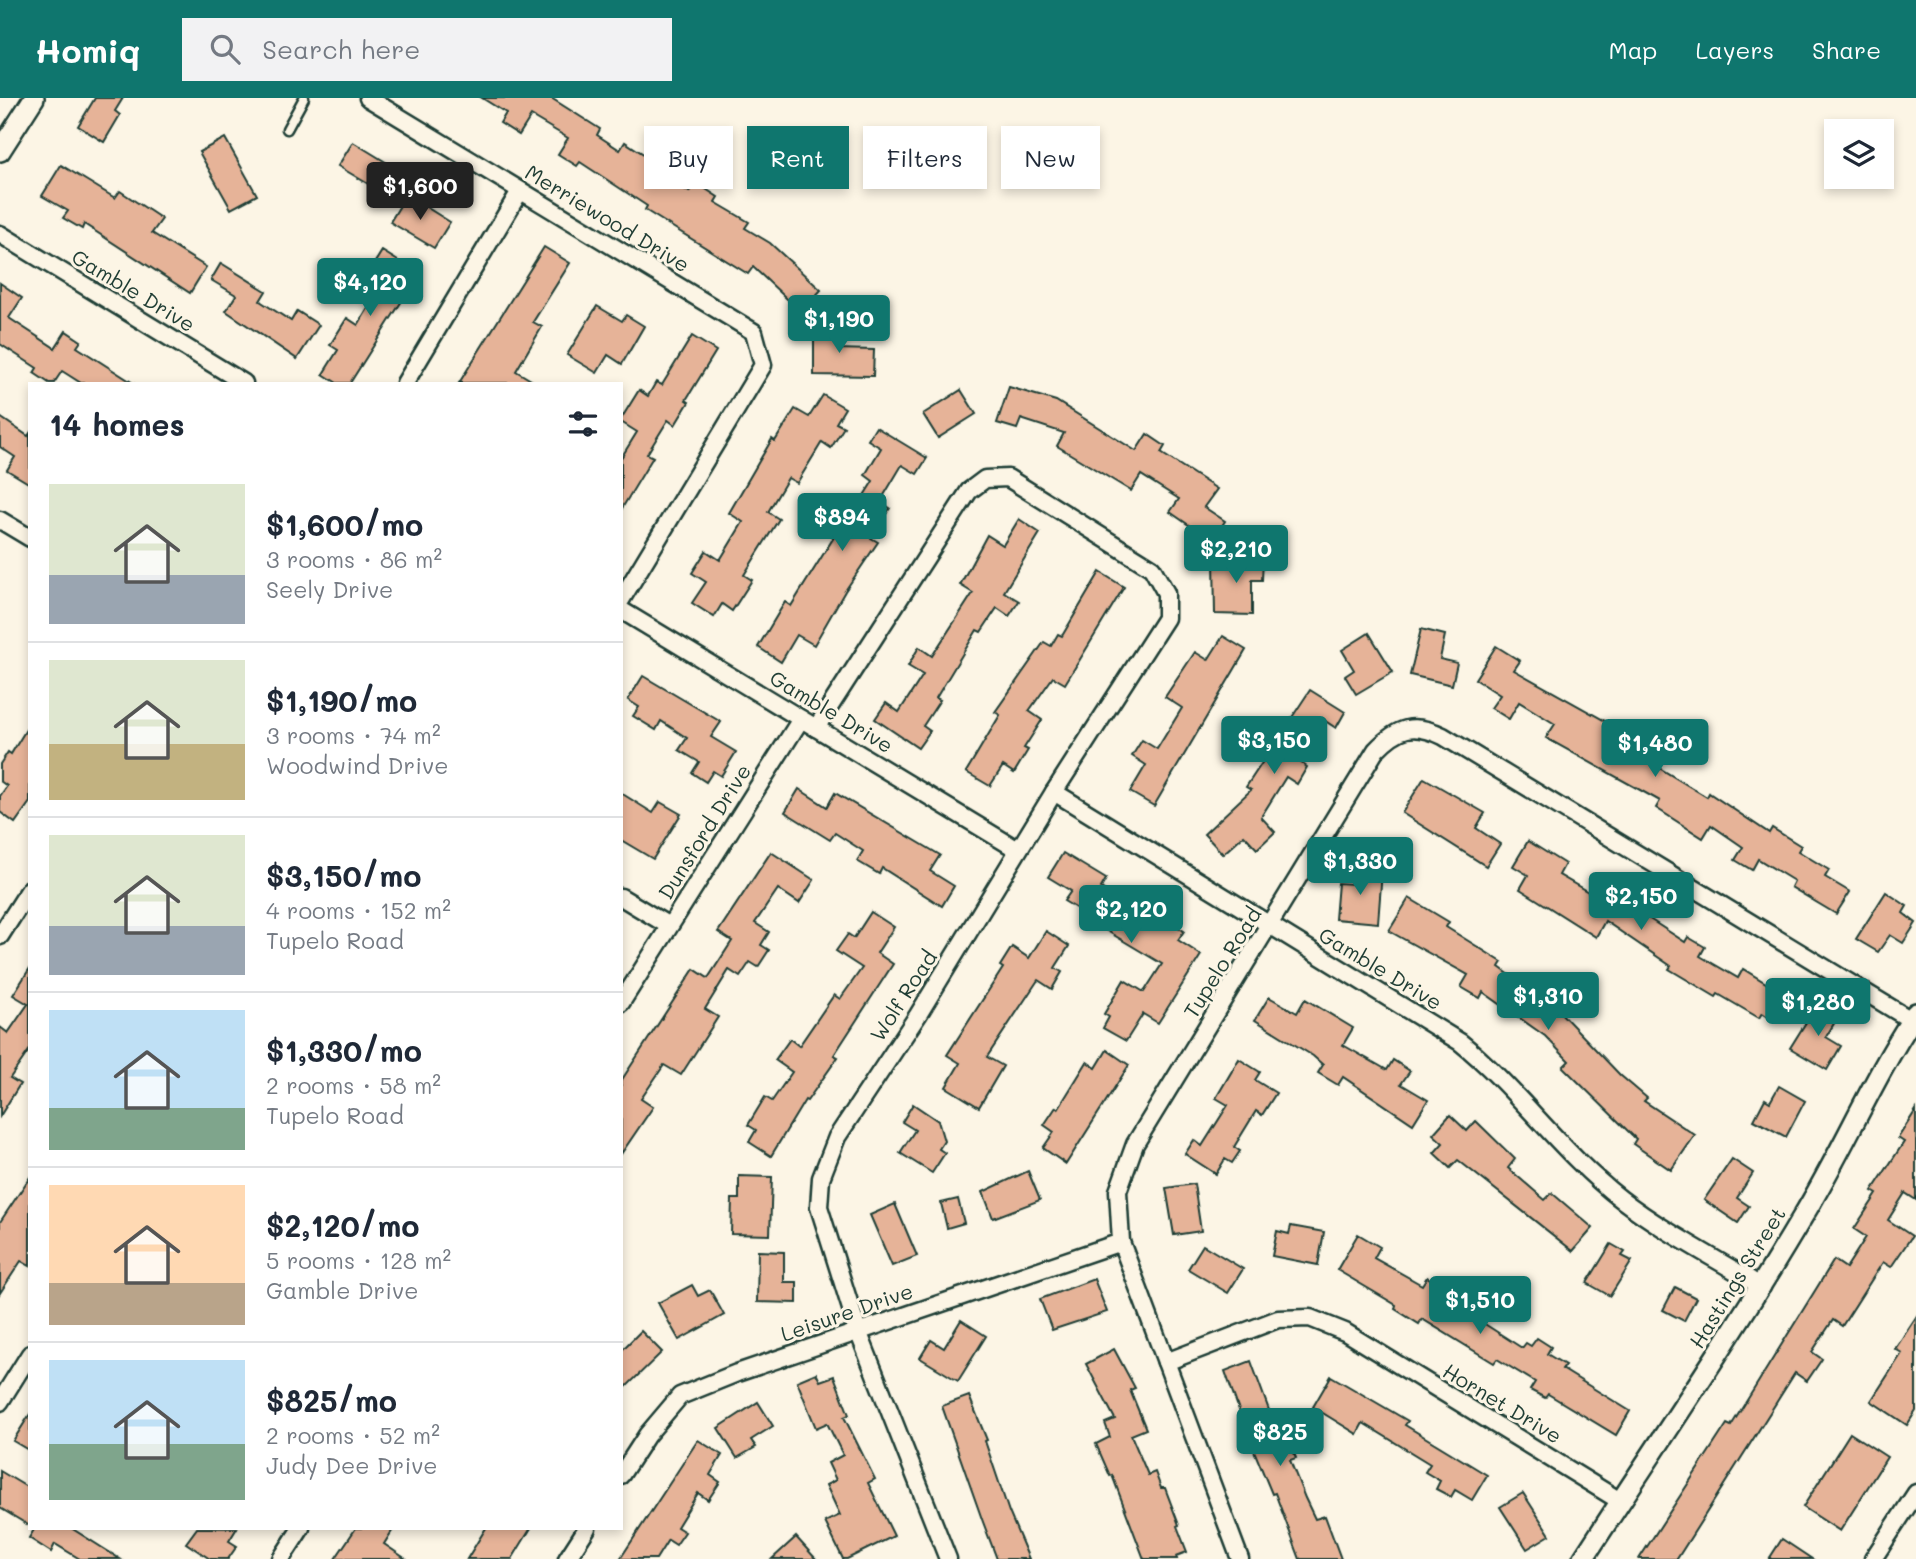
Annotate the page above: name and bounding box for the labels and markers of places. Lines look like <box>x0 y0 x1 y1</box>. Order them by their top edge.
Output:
pin: $1,600 <box>363 162 477 222</box>
pin: $4,120 <box>313 258 427 318</box>
pin: $1,190 <box>782 296 896 355</box>
pin: $894 <box>801 494 883 553</box>
pin: $2,210 <box>1179 526 1293 585</box>
pin: $3,150 <box>1217 716 1331 776</box>
pin: $1,480 <box>1598 720 1712 779</box>
pin: $1,330 <box>1303 838 1417 897</box>
pin: $2,150 <box>1584 872 1698 932</box>
pin: $2,120 <box>1074 886 1188 945</box>
pin: $1,310 <box>1491 972 1605 1032</box>
pin: $1,280 <box>1761 978 1875 1038</box>
pin: $1,510 <box>1423 1276 1537 1336</box>
pin: $825 <box>1239 1408 1321 1468</box>

